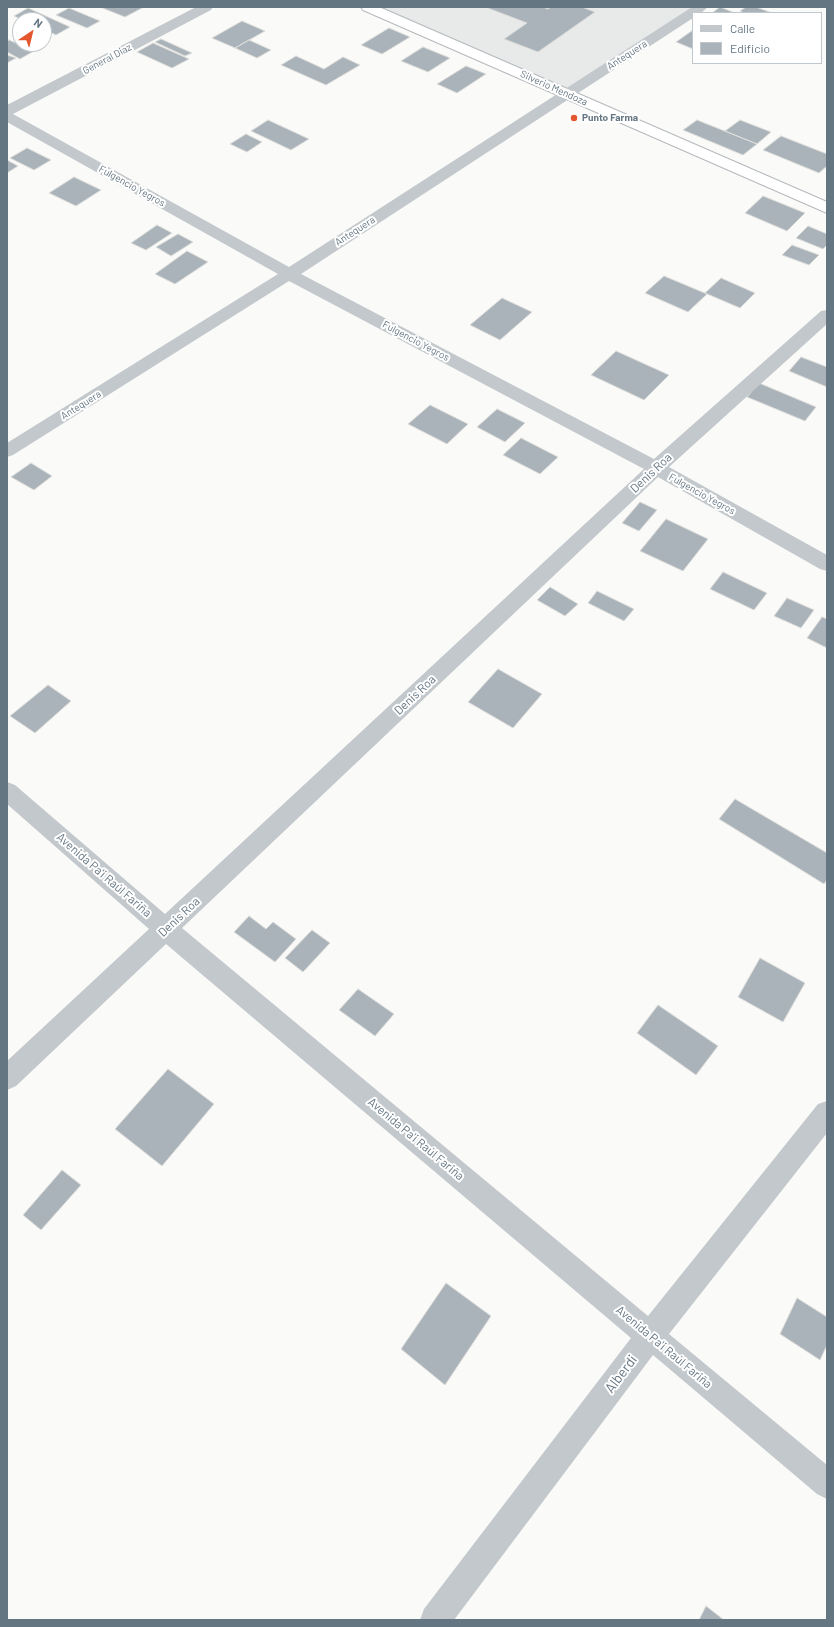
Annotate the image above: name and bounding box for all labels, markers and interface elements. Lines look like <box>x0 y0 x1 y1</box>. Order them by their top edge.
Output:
north arrow <box>12 12 52 52</box>
legend <box>692 12 822 64</box>
text: N <box>32 15 45 30</box>
text: Calle <box>730 21 755 35</box>
street label: Antequera <box>605 38 649 72</box>
street label: General Diaz <box>81 41 133 77</box>
text: Edificio <box>730 41 770 55</box>
street label: Silverio Mendoza <box>518 68 590 108</box>
place label: Punto Farma <box>582 112 638 124</box>
marker: Punto Farma <box>569 113 579 123</box>
street label: Fulgencio Yegros <box>97 163 167 209</box>
street label: Antequera <box>333 214 377 248</box>
street label: Fulgencio Yegros <box>381 318 451 364</box>
street label: Antequera <box>59 388 103 422</box>
street label: Denis Roa <box>627 450 675 496</box>
street label: Fulgencio Yegros <box>667 471 737 517</box>
street label: Denis Roa <box>391 672 439 718</box>
street label: Avenida Pa'i Raúl Fariña <box>54 830 154 920</box>
street label: Denis Roa <box>155 894 203 940</box>
street label: Avenida Pa'i Raúl Fariña <box>365 1095 467 1183</box>
street label: Avenida Pa'i Raúl Fariña <box>613 1303 715 1391</box>
street label: Alberdi <box>601 1352 641 1396</box>

